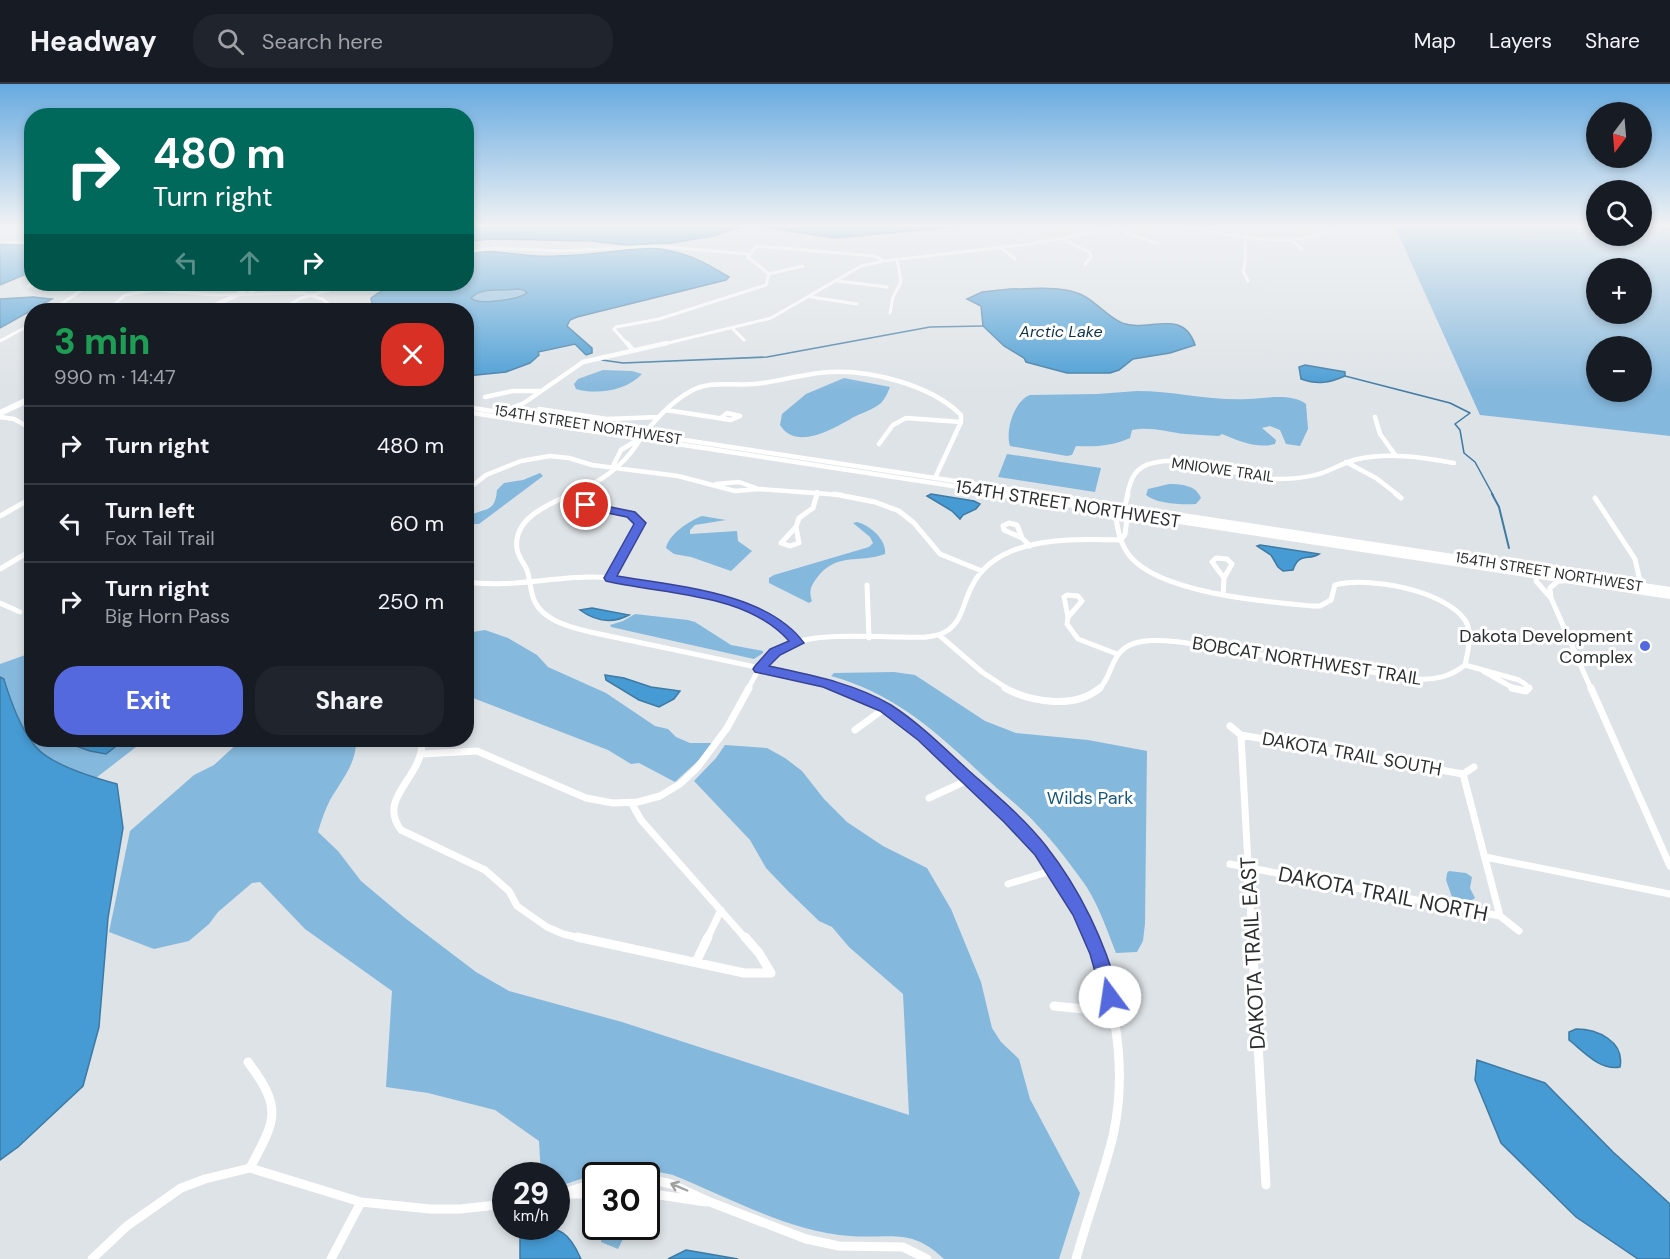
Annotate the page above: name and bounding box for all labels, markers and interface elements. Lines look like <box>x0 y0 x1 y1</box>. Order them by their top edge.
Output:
search box <box>193 14 613 68</box>
text: Headway <box>30 23 157 60</box>
icon: search <box>214 25 247 58</box>
text: Search here <box>262 27 383 56</box>
text: Map <box>1414 27 1456 55</box>
text: Layers <box>1489 27 1552 55</box>
text: Share <box>1585 27 1640 55</box>
north arrow <box>1586 102 1652 168</box>
map controls <box>1586 102 1652 402</box>
text: 480 m <box>153 126 286 181</box>
icon: right <box>54 132 132 210</box>
text: Turn right <box>153 179 273 214</box>
button: search <box>1586 180 1652 246</box>
icon: left <box>170 246 203 279</box>
icon: ahead <box>233 246 266 279</box>
icon: right <box>296 246 329 279</box>
button: + <box>1586 258 1652 324</box>
text: 3 min <box>54 318 150 365</box>
water label: Arctic Lake <box>1018 321 1103 342</box>
button: close <box>381 323 444 386</box>
button: − <box>1586 336 1652 402</box>
text: 990 m · 14:47 <box>54 364 176 390</box>
street label: 154TH STREET NORTHWEST <box>493 400 683 450</box>
icon: right <box>54 429 87 462</box>
text: Turn right <box>105 431 210 460</box>
text: 480 m <box>377 431 444 460</box>
street label: MNIOWE TRAIL <box>1170 453 1276 487</box>
street label: 154TH STREET NORTHWEST <box>954 474 1182 534</box>
pin <box>560 479 611 530</box>
icon: arrive <box>569 488 602 521</box>
text: Turn left <box>105 496 195 525</box>
icon: left <box>54 507 87 540</box>
text: 60 m <box>390 509 444 538</box>
text: Fox Tail Trail <box>105 525 215 551</box>
street label: 154TH STREET NORTHWEST <box>1454 547 1644 597</box>
text: Turn right <box>105 574 210 603</box>
icon: right <box>54 585 87 618</box>
text: 250 m <box>377 587 444 616</box>
text: Big Horn Pass <box>105 603 230 629</box>
place label: Dakota Development Complex <box>1459 624 1633 669</box>
street label: BOBCAT NORTHWEST TRAIL <box>1190 631 1424 691</box>
marker: Dakota Development Complex <box>1638 639 1652 653</box>
button: Exit <box>54 666 243 735</box>
button: Share <box>255 666 444 735</box>
street label: DAKOTA TRAIL SOUTH <box>1260 726 1444 782</box>
park label: Wilds Park <box>1047 786 1133 810</box>
street label: DAKOTA TRAIL EAST <box>1234 856 1272 1050</box>
street label: DAKOTA TRAIL NORTH <box>1276 860 1490 928</box>
position arrow <box>1078 965 1142 1029</box>
speed limit sign: 30 <box>582 1162 660 1240</box>
text: 29 <box>513 1174 549 1213</box>
one-way arrow <box>671 1181 689 1192</box>
text: km/h <box>513 1206 549 1226</box>

